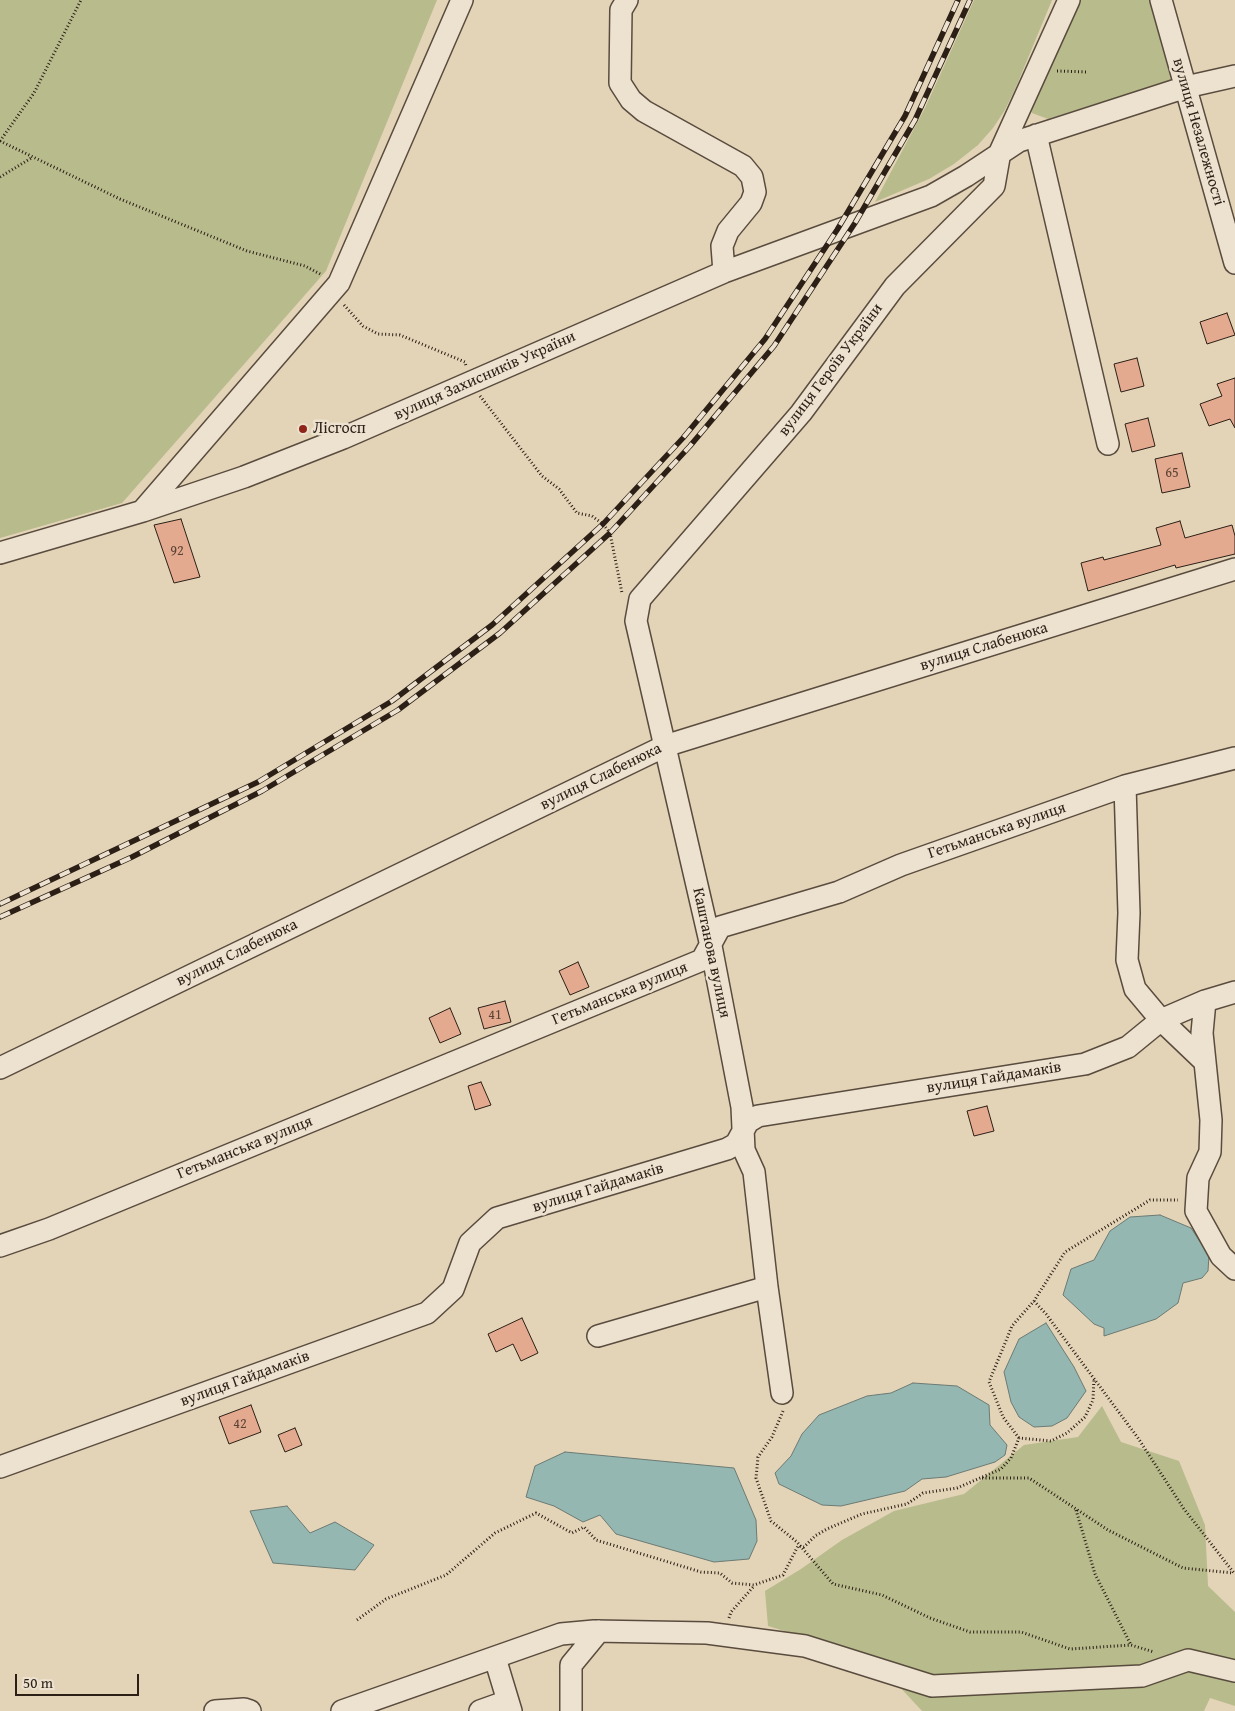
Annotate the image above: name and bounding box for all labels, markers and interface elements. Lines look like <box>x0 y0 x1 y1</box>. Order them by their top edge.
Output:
street label: вулиця Незалежності <box>1168 56 1228 208</box>
street label: вулиця Героїв України <box>775 300 887 440</box>
street label: вулиця Захисників України <box>391 327 579 425</box>
place label: Лісгосп <box>313 419 366 439</box>
marker: Лісгосп <box>297 423 309 435</box>
house number: 65 <box>1165 465 1179 481</box>
house number: 92 <box>170 543 184 559</box>
street label: вулиця Слабенюка <box>918 618 1050 676</box>
street label: вулиця Слабенюка <box>537 739 665 815</box>
street label: Гетьманська вулиця <box>926 798 1068 864</box>
street label: Каштанова вулиця <box>688 886 734 1020</box>
street label: вулиця Слабенюка <box>173 915 301 991</box>
street label: Гетьманська вулиця <box>549 958 691 1030</box>
house number: 41 <box>488 1007 502 1023</box>
street label: вулиця Гайдамаків <box>925 1058 1063 1098</box>
street label: Гетьманська вулиця <box>174 1112 316 1184</box>
street label: вулиця Гайдамаків <box>530 1159 666 1217</box>
street label: вулиця Гайдамаків <box>178 1347 312 1411</box>
house number: 42 <box>233 1416 247 1432</box>
scale bar <box>18 1664 141 1696</box>
text: 50 m <box>23 1672 53 1693</box>

